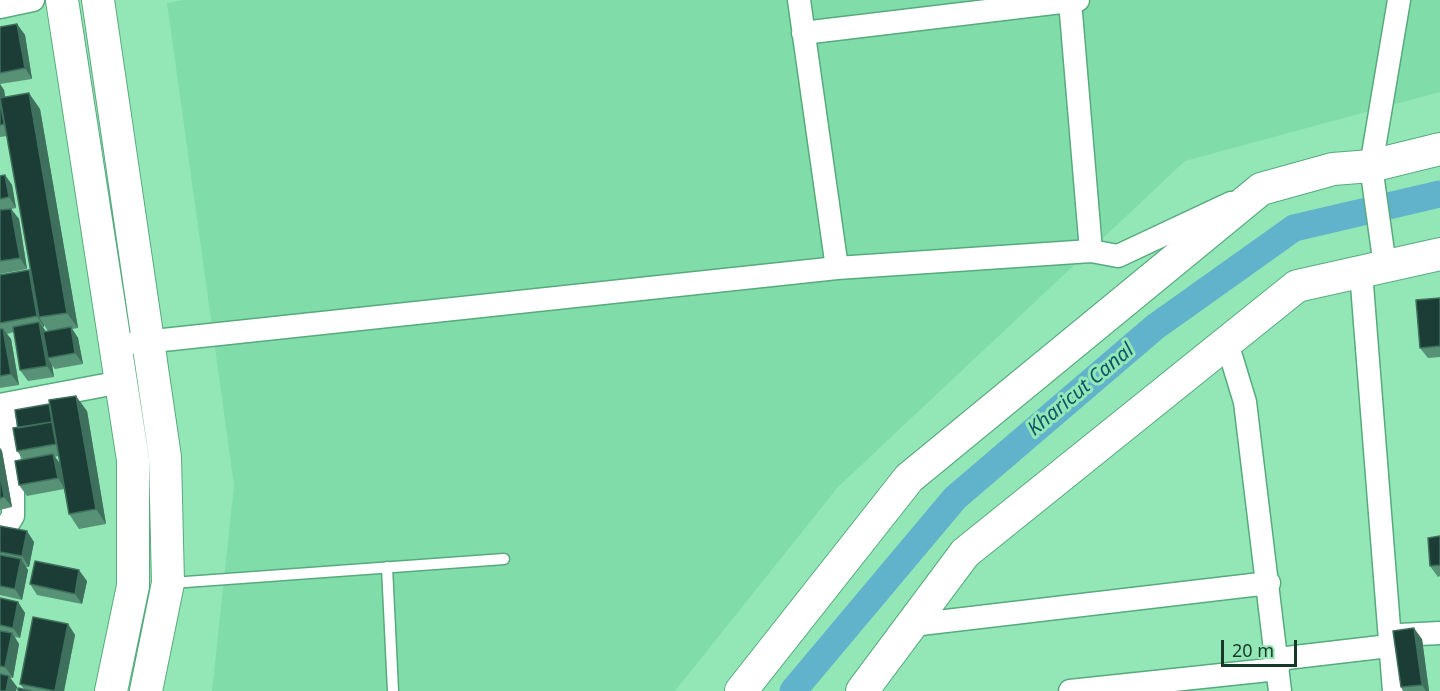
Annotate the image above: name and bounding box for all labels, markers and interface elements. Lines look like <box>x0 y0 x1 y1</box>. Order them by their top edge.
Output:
water label: Kharicut Canal <box>1023 339 1139 441</box>
scale bar <box>1224 628 1300 666</box>
text: 20 m <box>1232 638 1274 662</box>

